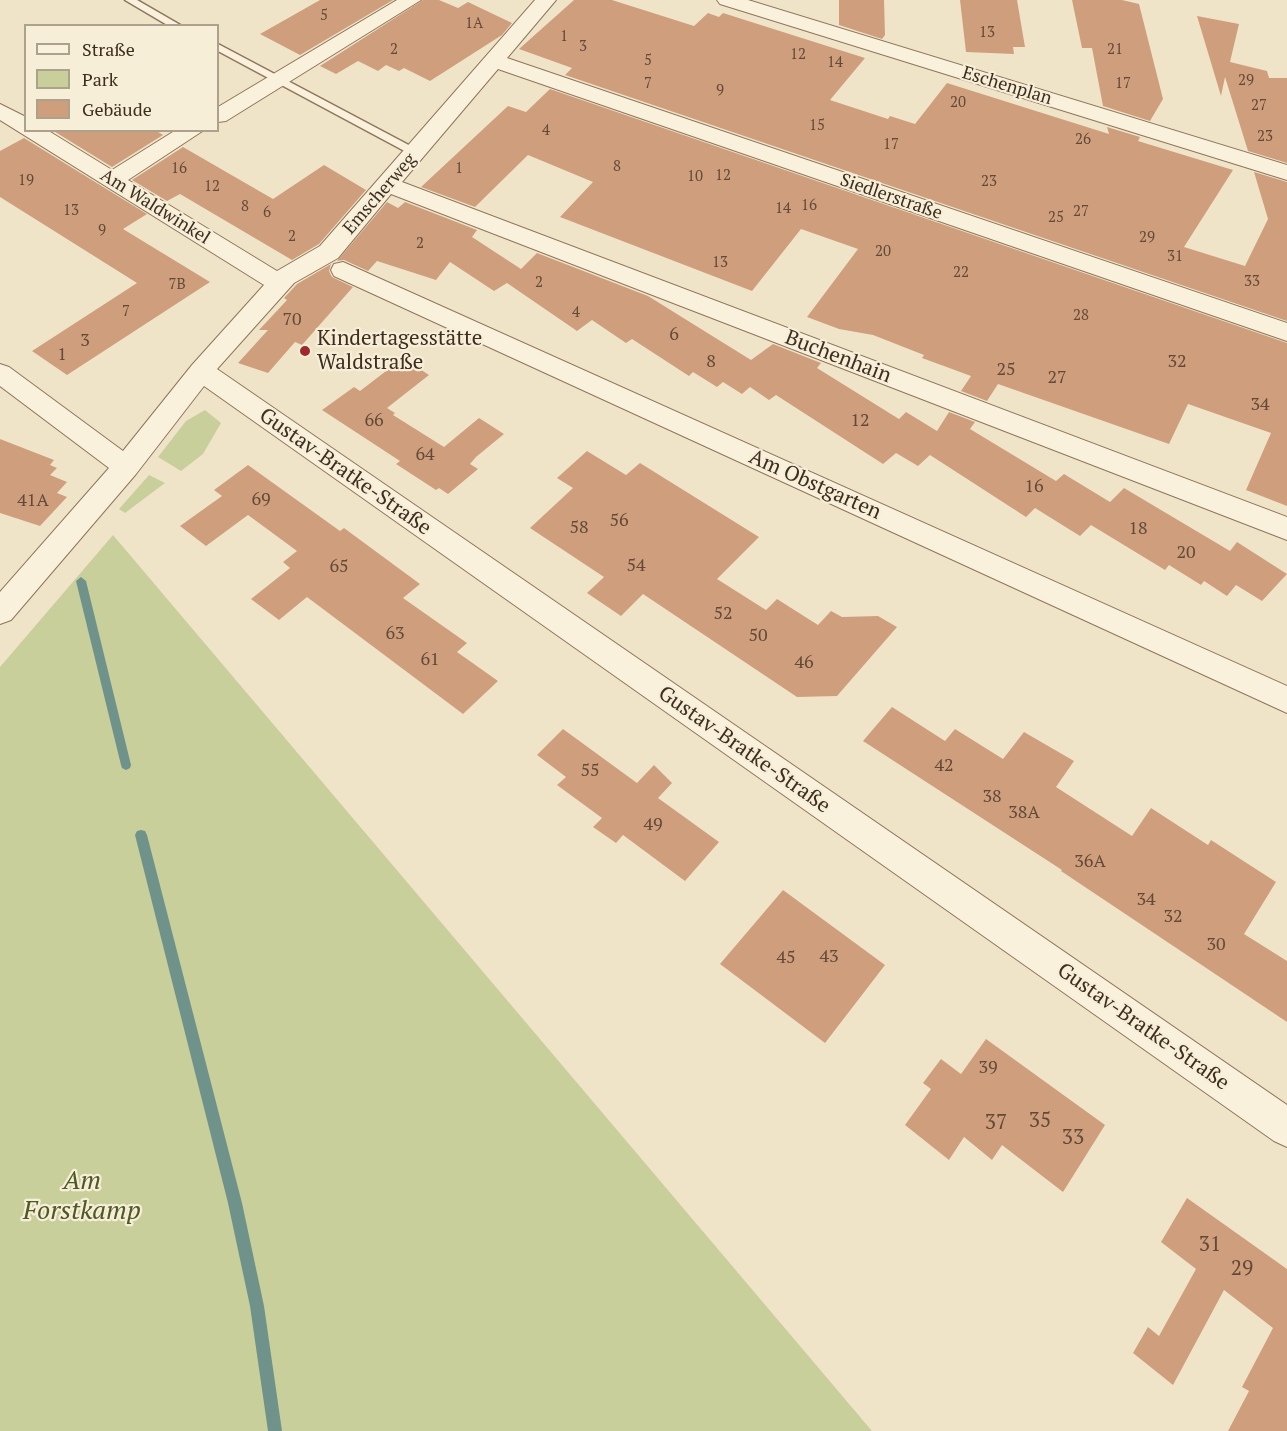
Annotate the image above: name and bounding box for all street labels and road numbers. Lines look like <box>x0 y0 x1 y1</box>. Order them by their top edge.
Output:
street label: Eschenplan <box>960 62 1054 110</box>
street label: Emscherweg <box>339 149 421 239</box>
street label: Am Waldwinkel <box>96 165 214 249</box>
street label: Siedlerstraße <box>837 169 945 225</box>
street label: Buchenhain <box>781 325 895 389</box>
street label: Gustav-Bratke-Straße <box>254 403 436 541</box>
street label: Am Obstgarten <box>745 445 885 525</box>
street label: Gustav-Bratke-Straße <box>653 681 835 819</box>
street label: Gustav-Bratke-Straße <box>1052 958 1234 1096</box>

